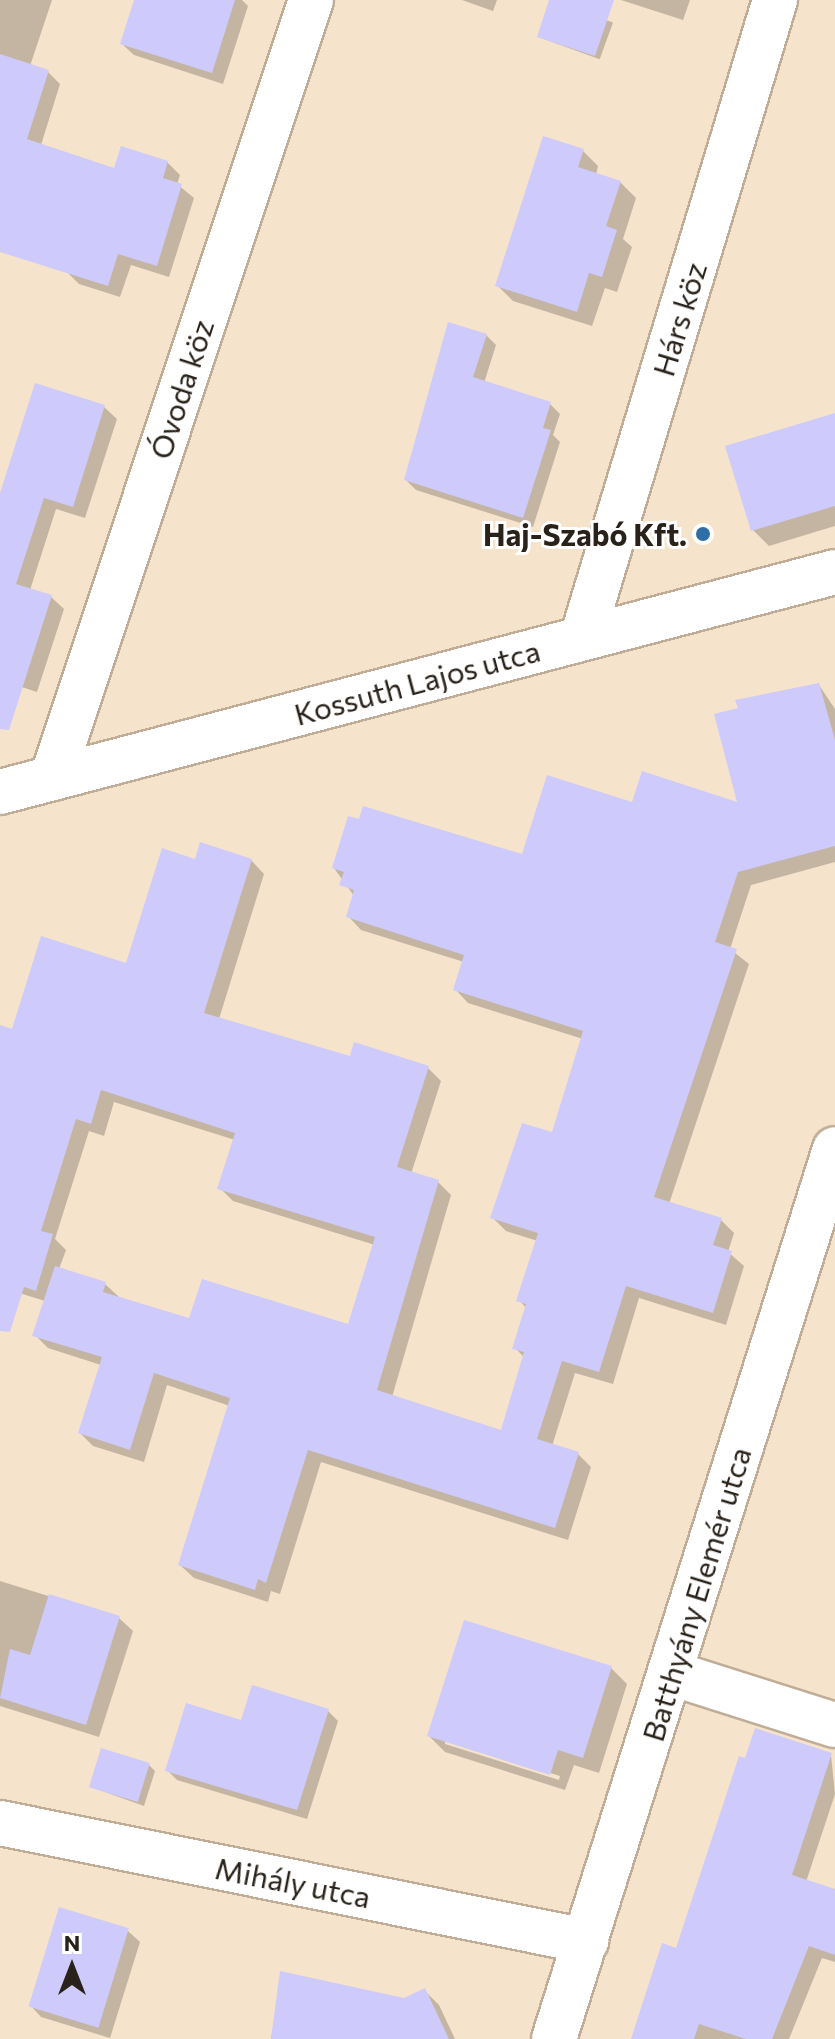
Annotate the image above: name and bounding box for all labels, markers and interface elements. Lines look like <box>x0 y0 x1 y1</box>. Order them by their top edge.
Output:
street label: Hárs köz <box>645 258 713 380</box>
street label: Óvoda köz <box>142 315 220 463</box>
place label: Haj-Szabó Kft. <box>483 516 687 552</box>
marker: Haj-Szabó Kft. <box>694 525 712 543</box>
street label: Kossuth Lajos utca <box>290 632 544 732</box>
street label: Batthyány Elemér utca <box>634 1443 758 1745</box>
street label: Mihály utca <box>212 1849 374 1915</box>
north arrow <box>32 1927 112 2007</box>
text: N <box>64 1929 80 1956</box>

